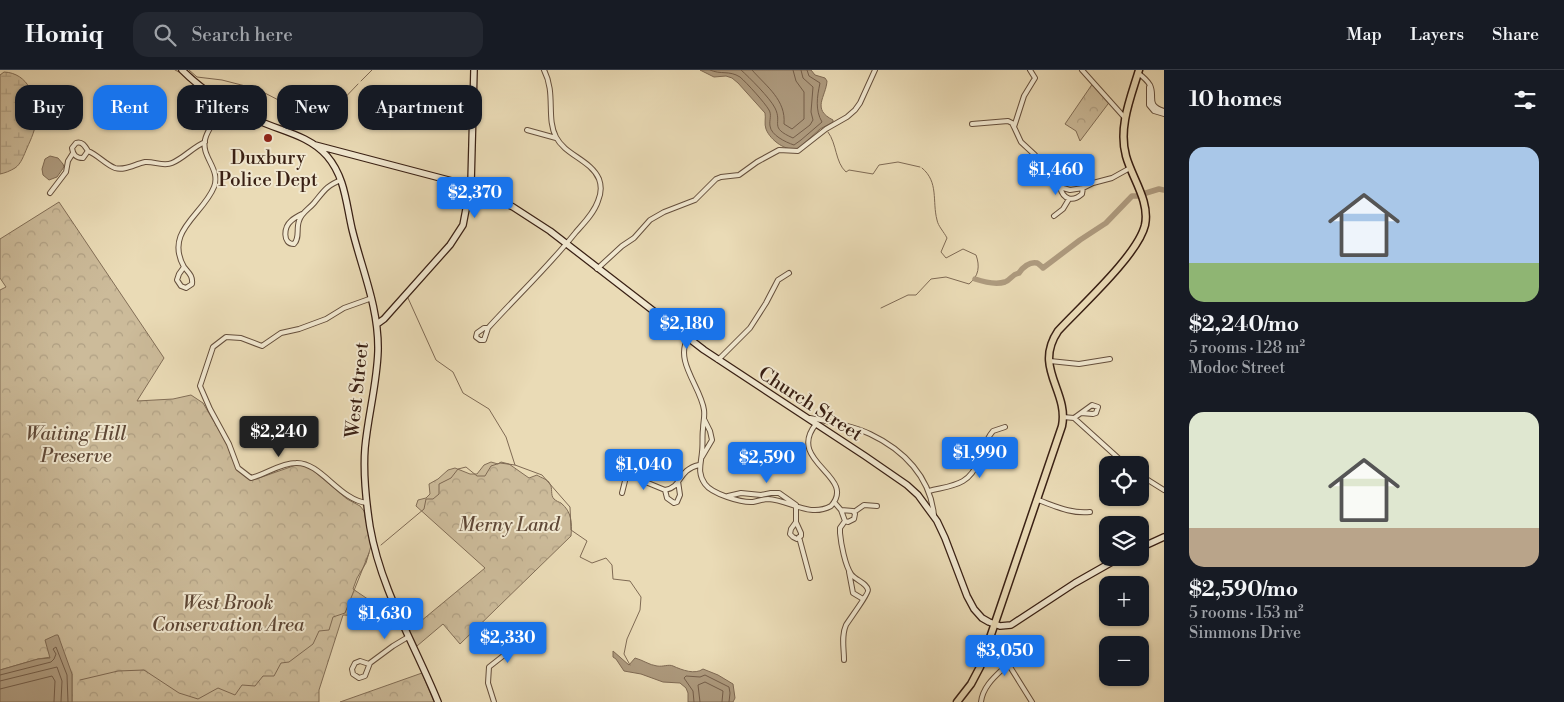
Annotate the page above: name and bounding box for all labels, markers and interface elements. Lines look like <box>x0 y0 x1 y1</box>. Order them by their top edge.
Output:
search box <box>133 12 483 57</box>
text: Homiq <box>25 20 103 50</box>
icon: search <box>151 21 179 49</box>
text: Search here <box>191 23 293 47</box>
text: Map <box>1347 23 1382 46</box>
text: Layers <box>1410 23 1464 46</box>
text: Share <box>1492 23 1539 46</box>
chip: Buy <box>15 85 83 130</box>
chip: Rent <box>93 85 167 130</box>
chip: Filters <box>177 85 267 130</box>
chip: New <box>277 85 348 130</box>
chip: Apartment <box>358 85 482 130</box>
icon: filters <box>1511 86 1539 114</box>
text: 10 homes <box>1189 87 1282 113</box>
marker: Duxbury Police Dept <box>262 132 274 144</box>
place label: Duxbury Police Dept <box>218 146 318 192</box>
pin: $1,460 <box>1015 154 1097 196</box>
text: $1,460 <box>1029 160 1083 180</box>
pin: $2,370 <box>434 176 516 219</box>
icon: home <box>1319 180 1409 270</box>
text: $2,370 <box>448 183 502 203</box>
pin: $2,180 <box>646 308 728 350</box>
text: $2,240/mo <box>1189 312 1299 338</box>
text: $2,180 <box>660 314 714 334</box>
text: 5 rooms · 128 m² <box>1189 338 1305 358</box>
street label: West Street <box>340 341 374 440</box>
text: Modoc Street <box>1189 358 1285 378</box>
street label: Church Street <box>754 361 867 447</box>
pin: $2,240 <box>238 416 320 458</box>
park label: Waiting Hill Preserve <box>26 422 126 468</box>
text: $2,240 <box>251 422 307 442</box>
pin: $1,990 <box>939 436 1021 479</box>
pin: $2,590 <box>726 442 808 484</box>
text: $1,990 <box>953 443 1007 463</box>
icon: home <box>1319 445 1409 535</box>
pin: $1,040 <box>603 448 685 491</box>
text: $2,590 <box>739 448 795 468</box>
text: $1,040 <box>616 455 672 475</box>
map controls <box>1099 456 1149 686</box>
button: locate <box>1099 456 1149 506</box>
park label: Merny Land <box>458 513 561 537</box>
button: layers <box>1099 516 1149 566</box>
button: + <box>1099 576 1149 626</box>
text: $2,590/mo <box>1189 577 1298 603</box>
park label: West Brook Conservation Area <box>152 591 305 637</box>
pin: $1,630 <box>344 598 426 640</box>
text: 5 rooms · 153 m² <box>1189 603 1304 623</box>
text: $1,630 <box>358 604 412 624</box>
pin: $2,330 <box>467 622 549 664</box>
text: Simmons Drive <box>1189 623 1301 643</box>
text: $2,330 <box>480 628 536 648</box>
pin: $3,050 <box>964 634 1046 677</box>
button: − <box>1099 636 1149 686</box>
text: $3,050 <box>976 641 1034 661</box>

